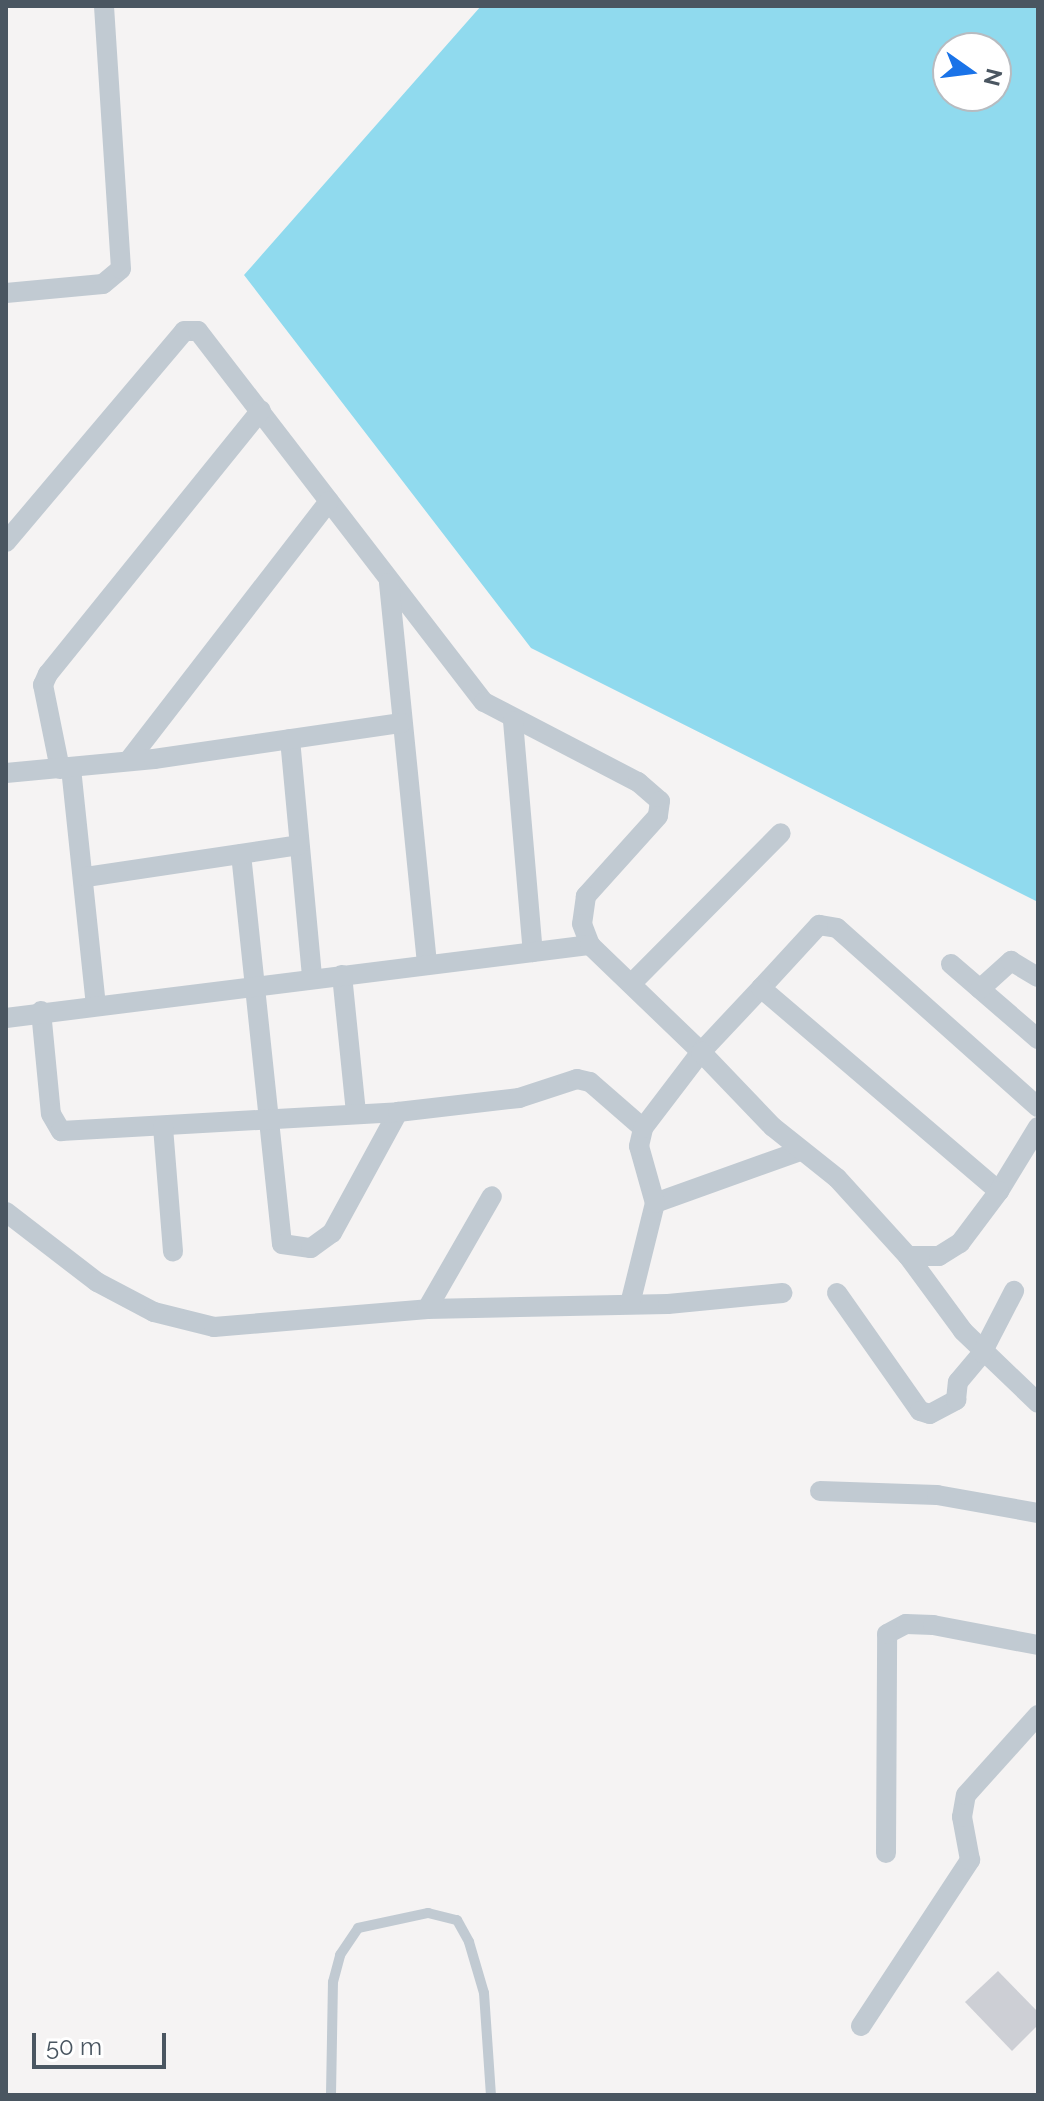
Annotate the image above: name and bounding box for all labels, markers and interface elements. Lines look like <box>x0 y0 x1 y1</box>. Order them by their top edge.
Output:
north arrow <box>932 32 1012 112</box>
text: N <box>979 66 1008 89</box>
scale bar <box>36 2017 170 2067</box>
text: 50 m <box>46 2032 102 2061</box>

